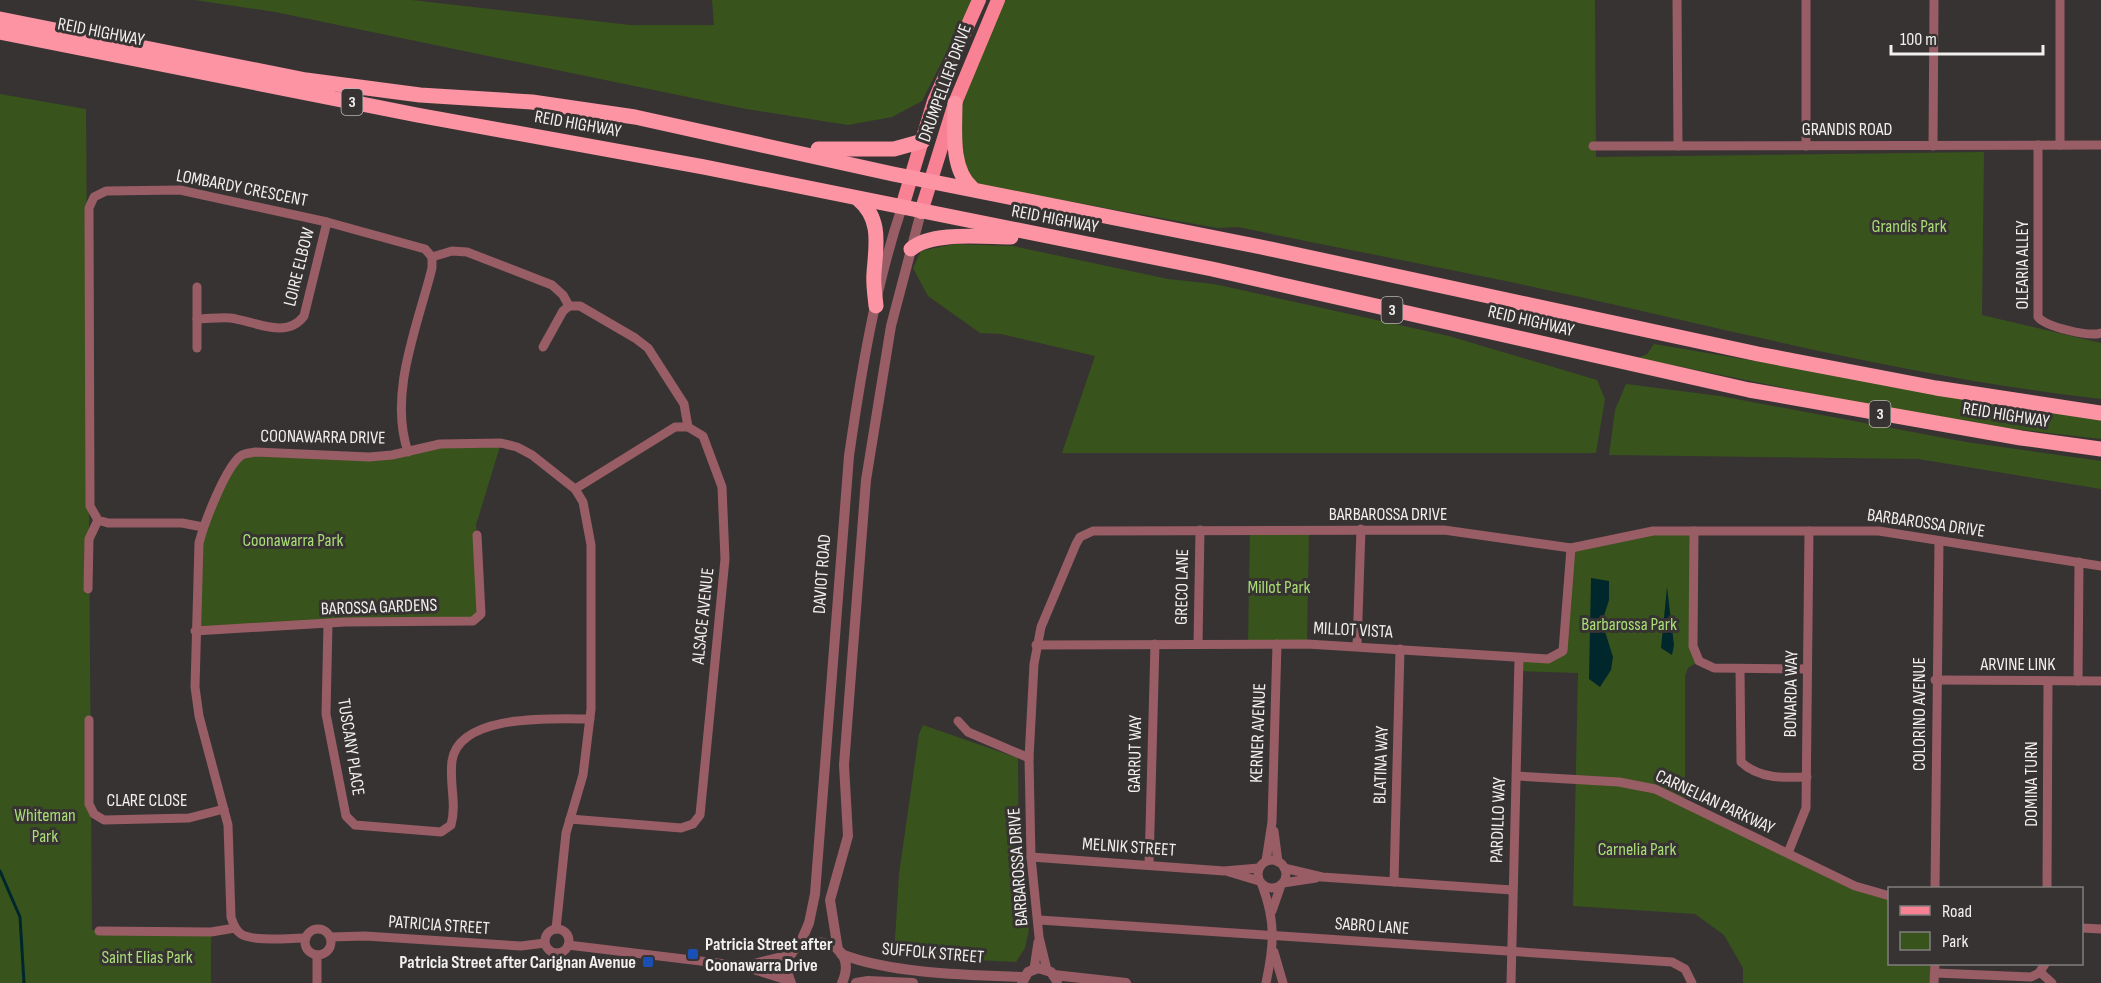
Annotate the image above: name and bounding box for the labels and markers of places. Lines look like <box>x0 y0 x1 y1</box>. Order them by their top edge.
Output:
place label: Patricia Street after Coonawarra Drive <box>705 934 833 976</box>
marker: Patricia Street after Coonawarra Drive <box>686 947 700 961</box>
place label: Patricia Street after Carignan Avenue <box>399 952 636 973</box>
marker: Patricia Street after Carignan Avenue <box>641 955 655 969</box>

